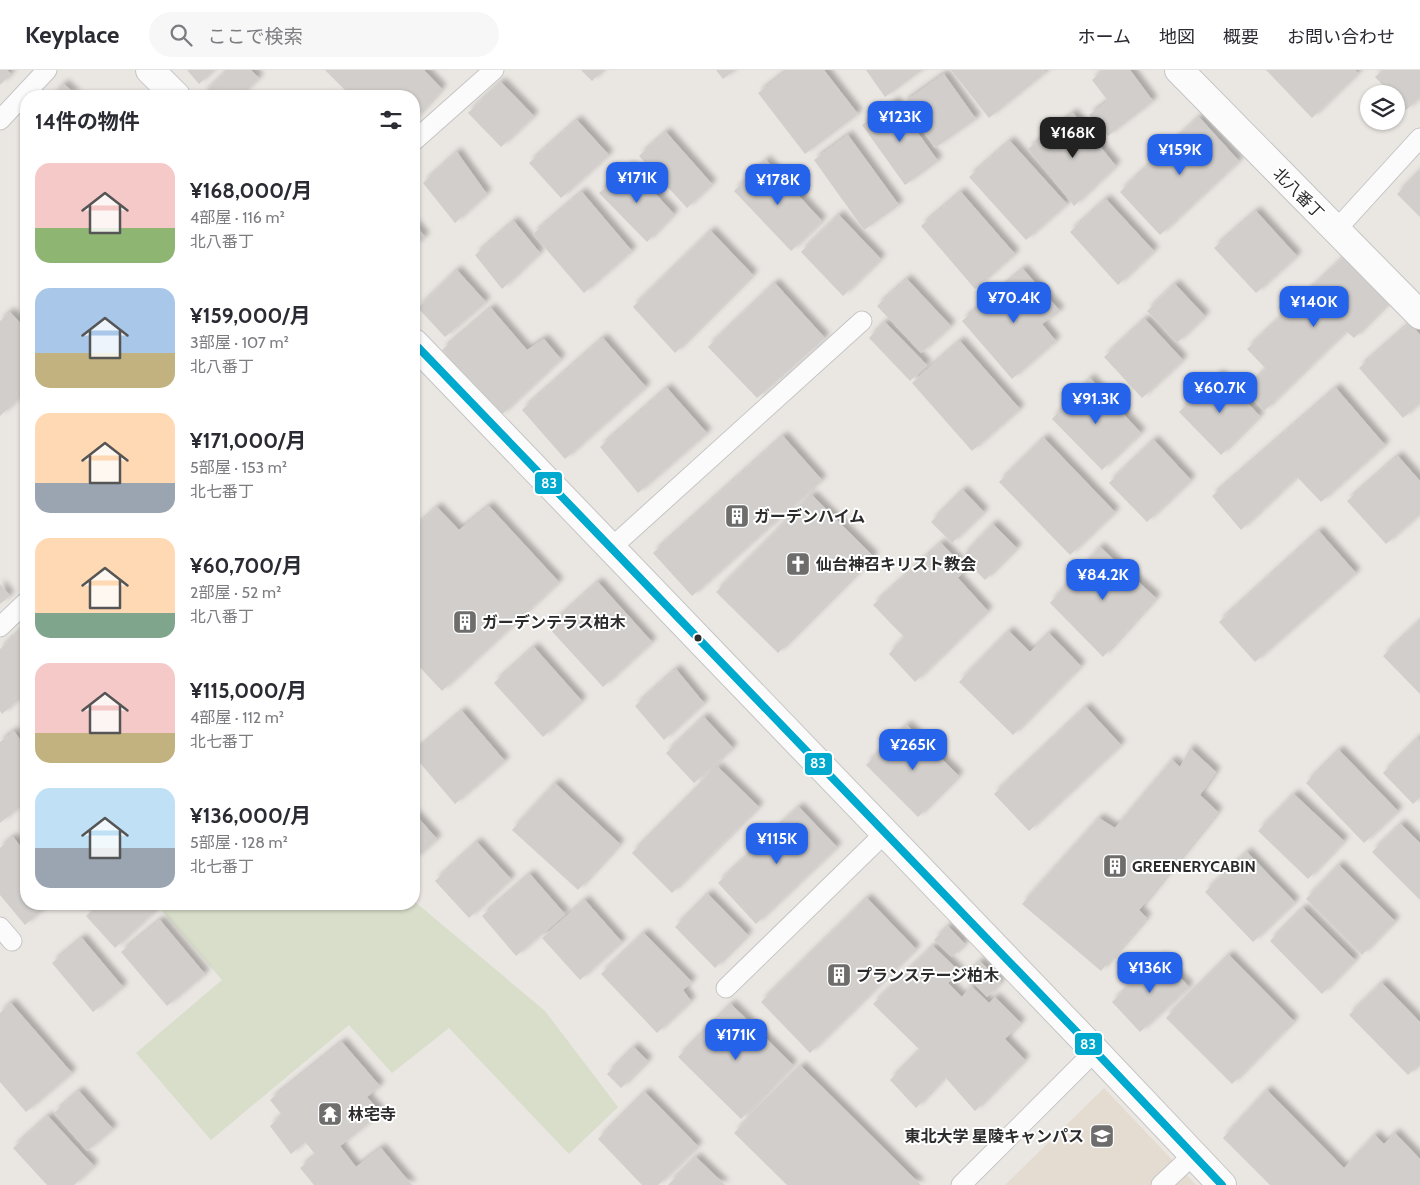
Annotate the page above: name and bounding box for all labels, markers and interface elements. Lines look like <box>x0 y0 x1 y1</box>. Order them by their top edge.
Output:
search box <box>149 12 499 57</box>
text: Keyplace <box>25 20 119 49</box>
icon: search <box>167 21 195 49</box>
text: ここで検索 <box>207 25 302 48</box>
text: ホーム <box>1078 26 1131 48</box>
text: 地図 <box>1159 26 1195 48</box>
text: 概要 <box>1223 26 1259 48</box>
text: お問い合わせ <box>1287 26 1395 48</box>
map controls <box>1360 85 1405 130</box>
button: layers <box>1360 85 1405 130</box>
pin: ¥123K <box>865 100 935 143</box>
icon: filters <box>377 106 405 134</box>
text: ¥123K <box>879 107 921 126</box>
text: 14件の物件 <box>35 109 140 134</box>
pin: ¥168K <box>1038 116 1108 159</box>
text: ¥168K <box>1051 123 1095 142</box>
pin: ¥159K <box>1145 134 1215 176</box>
text: ¥159K <box>1158 140 1202 159</box>
pin: ¥171K <box>602 162 672 204</box>
pin: ¥178K <box>743 164 813 206</box>
street label: 北八番丁 <box>1269 164 1328 223</box>
text: ¥171K <box>617 168 657 187</box>
text: ¥178K <box>756 170 800 189</box>
text: ¥168,000/月 <box>190 178 312 203</box>
icon: home <box>75 183 135 243</box>
text: 4部屋 · 116 m² <box>190 208 285 227</box>
text: 北八番丁 <box>190 232 254 251</box>
pin: ¥70.4K <box>973 282 1055 324</box>
pin: ¥140K <box>1279 286 1349 328</box>
text: ¥70.4K <box>988 288 1040 307</box>
text: ¥140K <box>1291 292 1337 311</box>
text: ¥159,000/月 <box>190 303 311 328</box>
icon: home <box>75 308 135 368</box>
text: 3部屋 · 107 m² <box>190 333 289 352</box>
text: 北八番丁 <box>190 357 254 376</box>
pin: ¥60.7K <box>1179 372 1261 414</box>
text: ¥60.7K <box>1194 378 1246 397</box>
pin: ¥91.3K <box>1055 382 1137 425</box>
text: ¥91.3K <box>1073 389 1119 408</box>
text: ¥171,000/月 <box>190 428 306 453</box>
icon: home <box>75 433 135 493</box>
text: 5部屋 · 153 m² <box>190 458 287 477</box>
line badge: 83 <box>534 471 563 495</box>
text: 83 <box>541 474 557 492</box>
text: 北七番丁 <box>190 482 254 501</box>
building icon: ガーデンハイム <box>724 503 750 529</box>
place label: ガーデンハイム <box>754 507 865 526</box>
church icon: 仙台神召キリスト教会 <box>785 551 811 577</box>
text: ¥60,700/月 <box>190 553 302 578</box>
place label: 仙台神召キリスト教会 <box>815 555 976 574</box>
icon: home <box>75 558 135 618</box>
pin: ¥84.2K <box>1062 558 1144 601</box>
text: ¥84.2K <box>1077 565 1129 584</box>
text: 2部屋 · 52 m² <box>190 583 281 602</box>
text: 北八番丁 <box>190 607 254 626</box>
building icon: ガーデンテラス柏木 <box>452 609 478 635</box>
place label: ガーデンテラス柏木 <box>482 613 626 632</box>
unlabelled marker <box>693 633 703 643</box>
text: ¥115,000/月 <box>190 678 307 703</box>
icon: home <box>75 683 135 743</box>
text: 4部屋 · 112 m² <box>190 708 284 727</box>
pin: ¥265K <box>878 728 948 771</box>
text: 北七番丁 <box>190 732 254 751</box>
text: ¥265K <box>890 735 936 754</box>
line badge: 83 <box>804 752 833 776</box>
text: 83 <box>810 754 826 772</box>
text: ¥136,000/月 <box>190 803 311 828</box>
icon: home <box>75 808 135 868</box>
pin: ¥115K <box>742 822 812 865</box>
text: ¥115K <box>757 829 797 848</box>
text: 5部屋 · 128 m² <box>190 833 288 852</box>
building icon: GREENERYCABIN <box>1102 853 1128 879</box>
text: 北七番丁 <box>190 857 254 876</box>
place label: GREENERYCABIN <box>1132 857 1256 876</box>
pin: ¥136K <box>1115 952 1185 994</box>
text: ¥136K <box>1128 958 1172 977</box>
building icon: プランステージ柏木 <box>826 962 852 988</box>
place label: プランステージ柏木 <box>856 966 999 985</box>
pin: ¥171K <box>701 1018 771 1061</box>
text: ¥171K <box>716 1025 756 1044</box>
line badge: 83 <box>1074 1032 1103 1056</box>
text: 83 <box>1080 1035 1096 1053</box>
temple icon: 林宅寺 <box>317 1101 343 1127</box>
place label: 林宅寺 <box>348 1105 396 1124</box>
school or university icon: 東北大学 星陵キャンパス <box>1089 1123 1115 1149</box>
place label: 東北大学 星陵キャンパス <box>904 1127 1084 1146</box>

